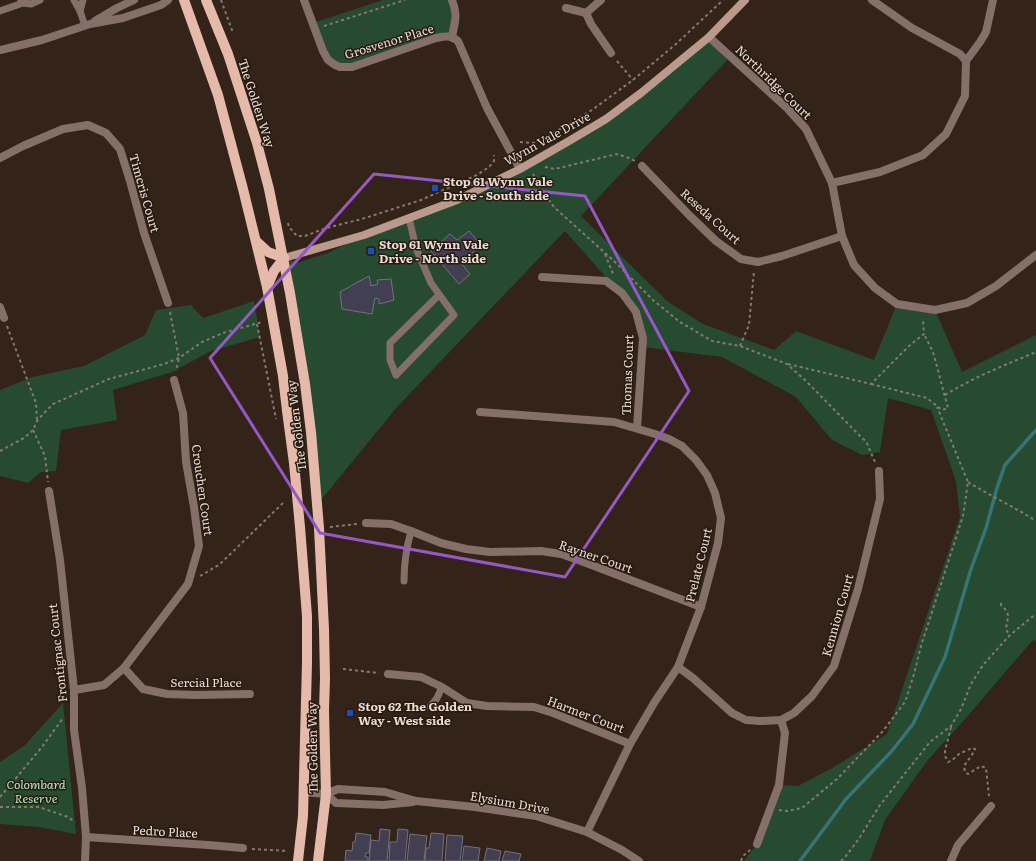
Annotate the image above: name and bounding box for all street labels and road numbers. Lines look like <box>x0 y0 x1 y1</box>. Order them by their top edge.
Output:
street label: Grosvenor Place <box>342 19 436 63</box>
street label: Northridge Court <box>732 41 816 123</box>
street label: The Golden Way <box>234 56 280 150</box>
street label: Wynn Vale Drive <box>501 107 593 169</box>
street label: Timcris Court <box>125 151 165 235</box>
street label: Reseda Court <box>677 184 745 248</box>
street label: Thomas Court <box>617 334 637 416</box>
street label: The Golden Way <box>281 379 311 473</box>
street label: Crouchen Court <box>188 443 218 537</box>
street label: Prelate Court <box>680 526 716 604</box>
street label: Rayner Court <box>557 535 635 577</box>
street label: Kennion Court <box>817 571 857 659</box>
street label: Frontignac Court <box>43 603 71 703</box>
street label: Sercial Place <box>170 673 242 691</box>
street label: Harmer Court <box>545 691 627 737</box>
street label: The Golden Way <box>302 702 322 794</box>
street label: Elysium Drive <box>469 786 551 818</box>
street label: Pedro Place <box>132 820 198 842</box>

